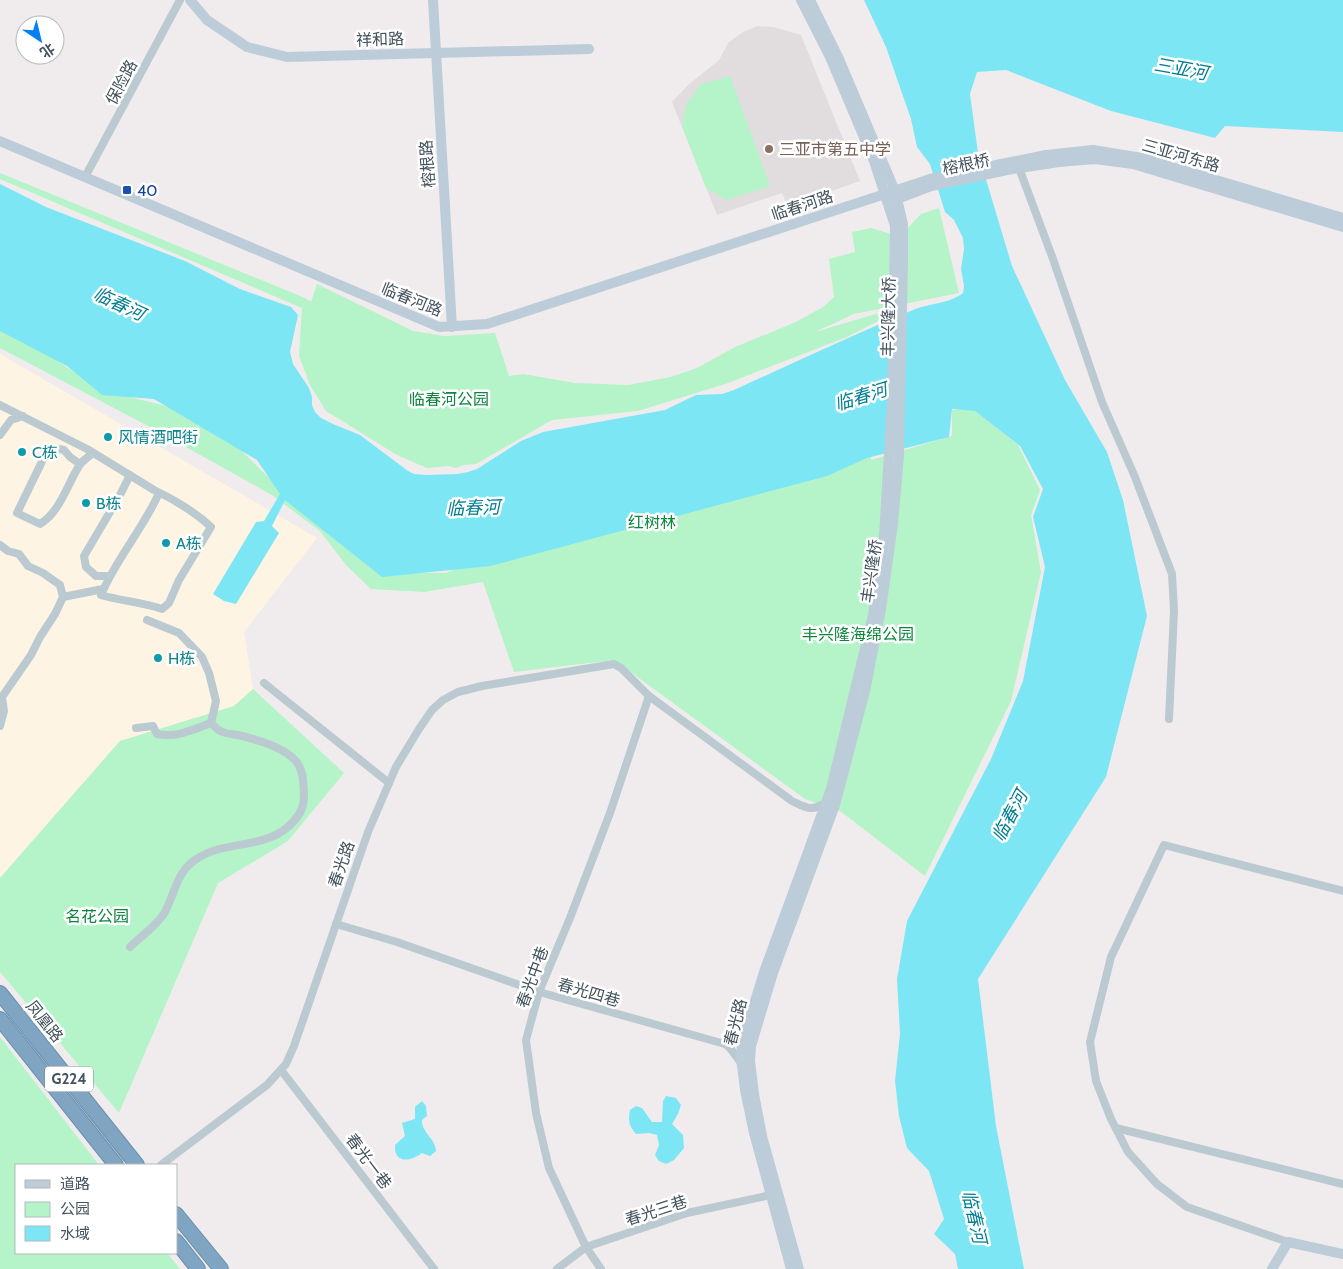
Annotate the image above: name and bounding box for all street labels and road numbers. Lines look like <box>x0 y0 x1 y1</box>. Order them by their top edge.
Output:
street label: 祥和路 <box>356 29 404 50</box>
street label: 保险路 <box>102 57 141 108</box>
street label: 三亚河东路 <box>1140 135 1222 176</box>
street label: 榕根路 <box>416 139 439 189</box>
street label: 榕根桥 <box>941 150 992 179</box>
street label: 临春河路 <box>769 187 836 224</box>
street label: 丰兴隆大桥 <box>878 277 899 357</box>
street label: 临春河路 <box>379 279 445 320</box>
street label: 丰兴隆桥 <box>858 538 885 604</box>
street label: 春光路 <box>325 838 358 890</box>
street label: 春光中巷 <box>513 944 552 1010</box>
street label: 春光四巷 <box>555 975 622 1010</box>
street label: 凤凰路 <box>22 997 67 1046</box>
street label: 春光路 <box>720 997 751 1048</box>
road number: G224 <box>45 1066 93 1092</box>
street label: 春光一巷 <box>342 1130 395 1193</box>
street label: 春光三巷 <box>623 1192 690 1229</box>

